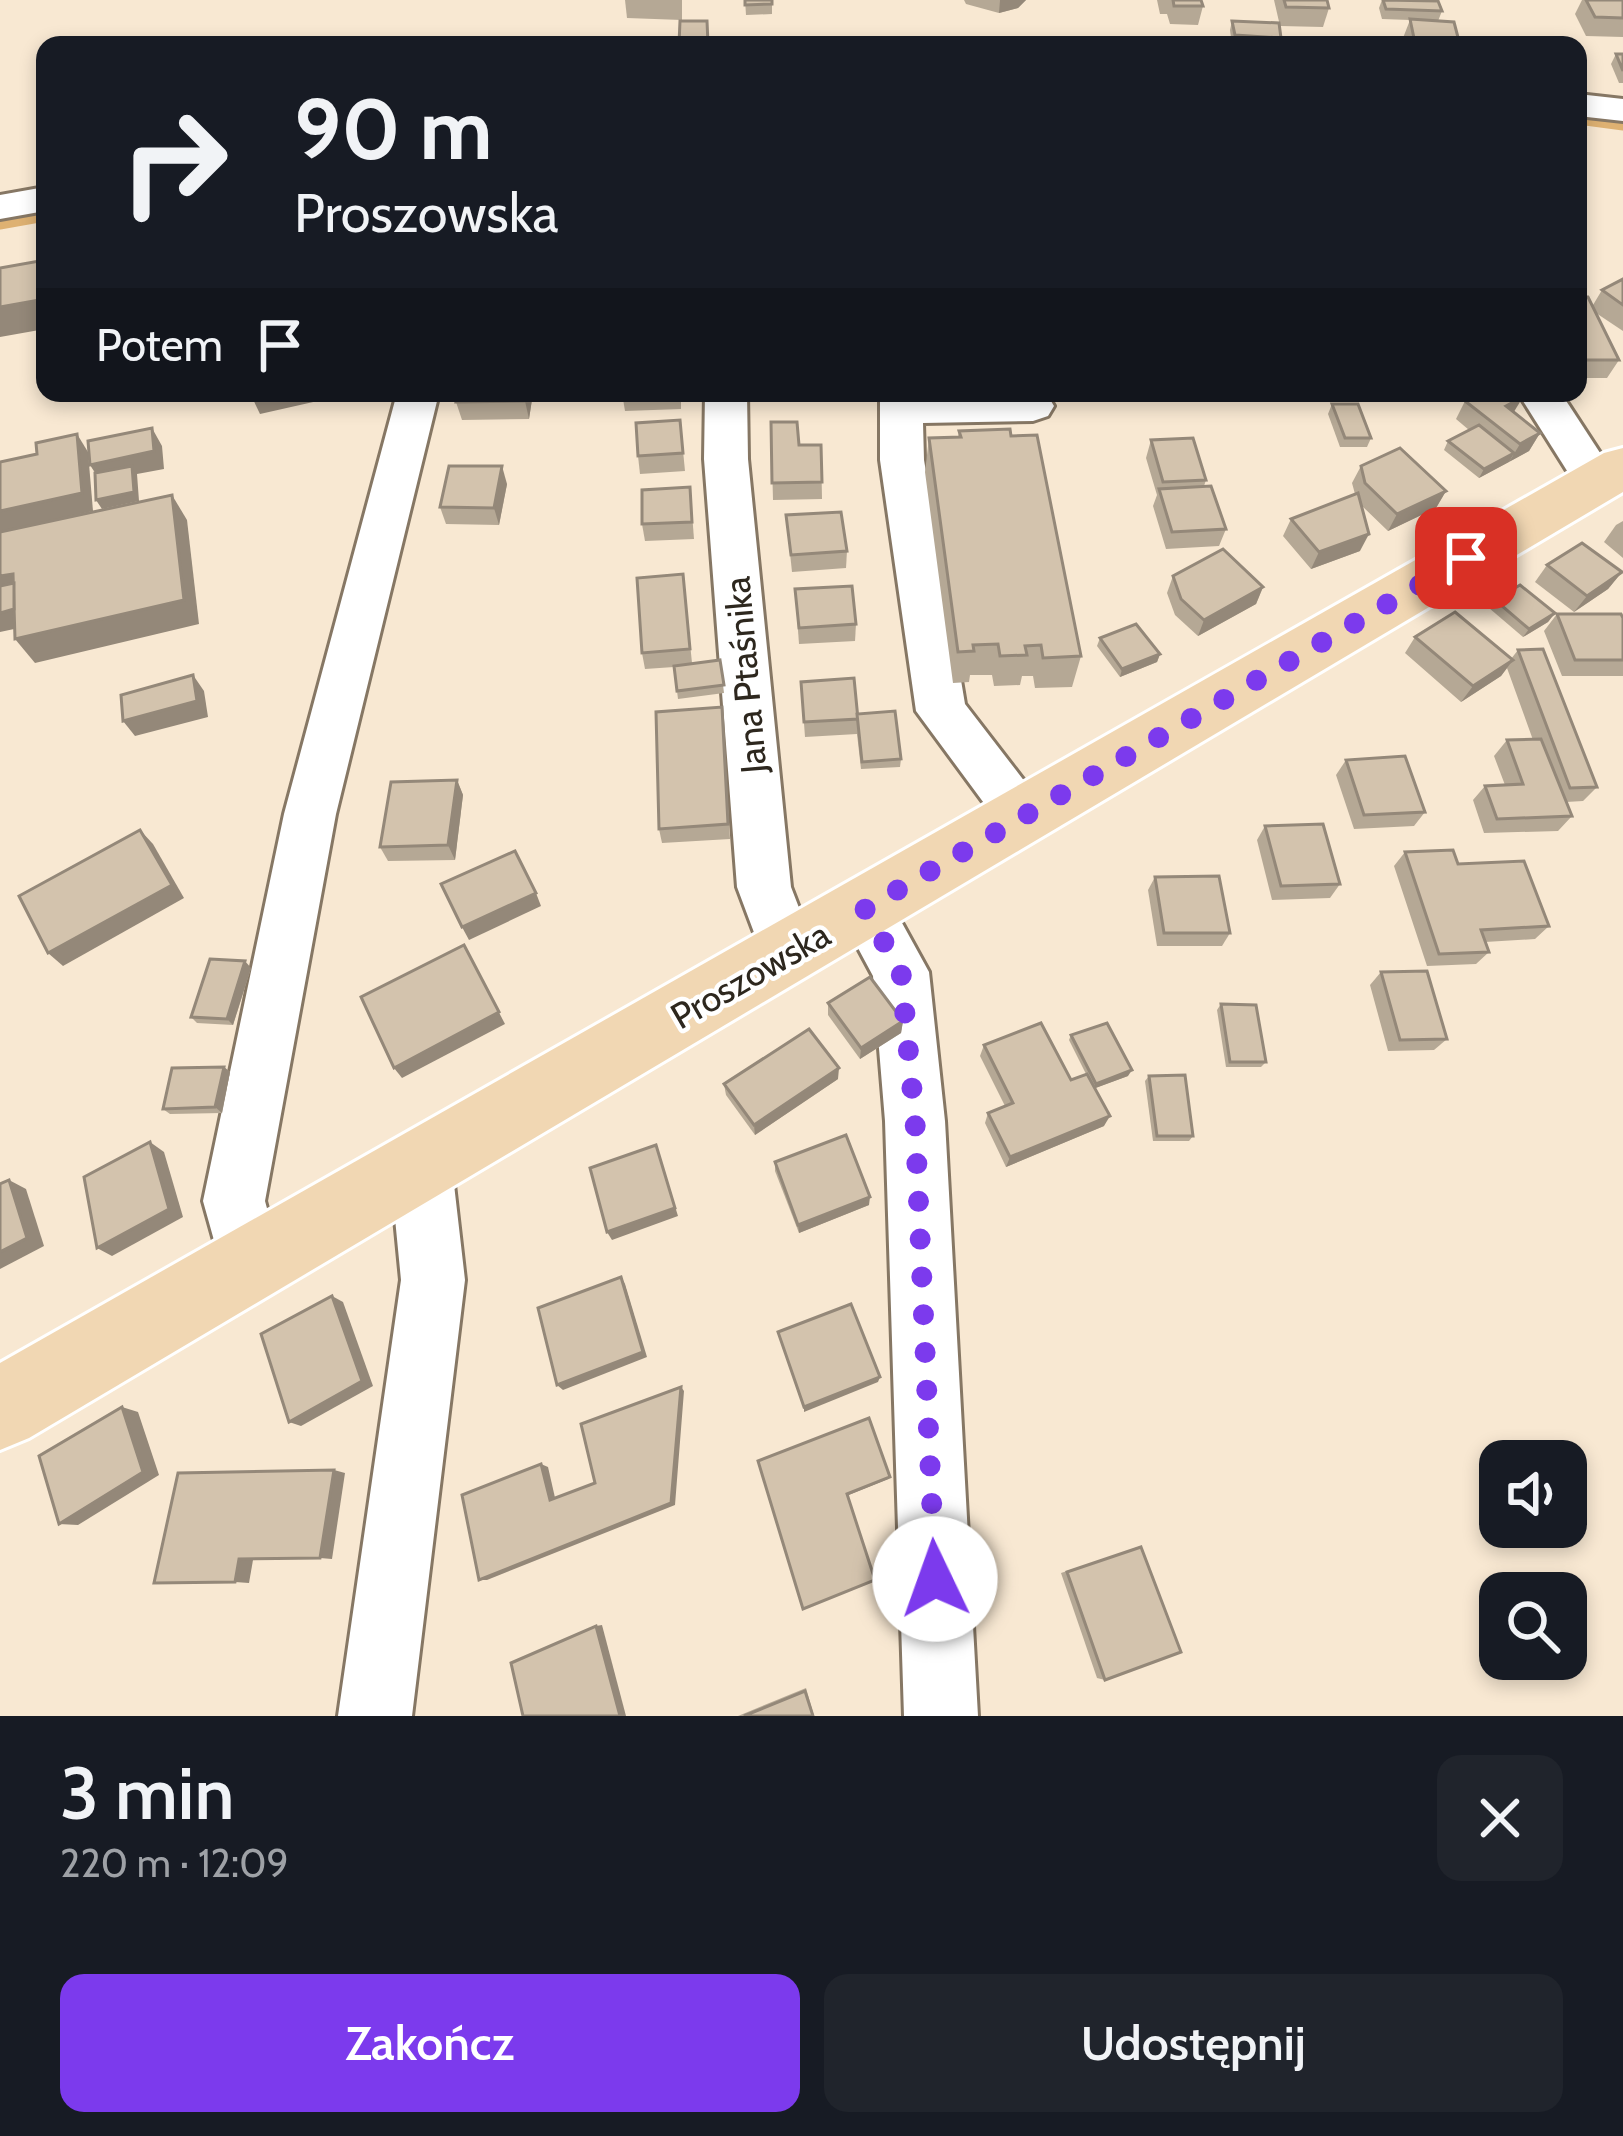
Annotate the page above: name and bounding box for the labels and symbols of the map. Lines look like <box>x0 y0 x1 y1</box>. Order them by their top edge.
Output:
pin <box>1415 507 1517 609</box>
street label: Jana Ptaśnika <box>714 575 776 776</box>
street label: Proszowska <box>663 912 837 1038</box>
position arrow <box>872 1516 998 1642</box>

